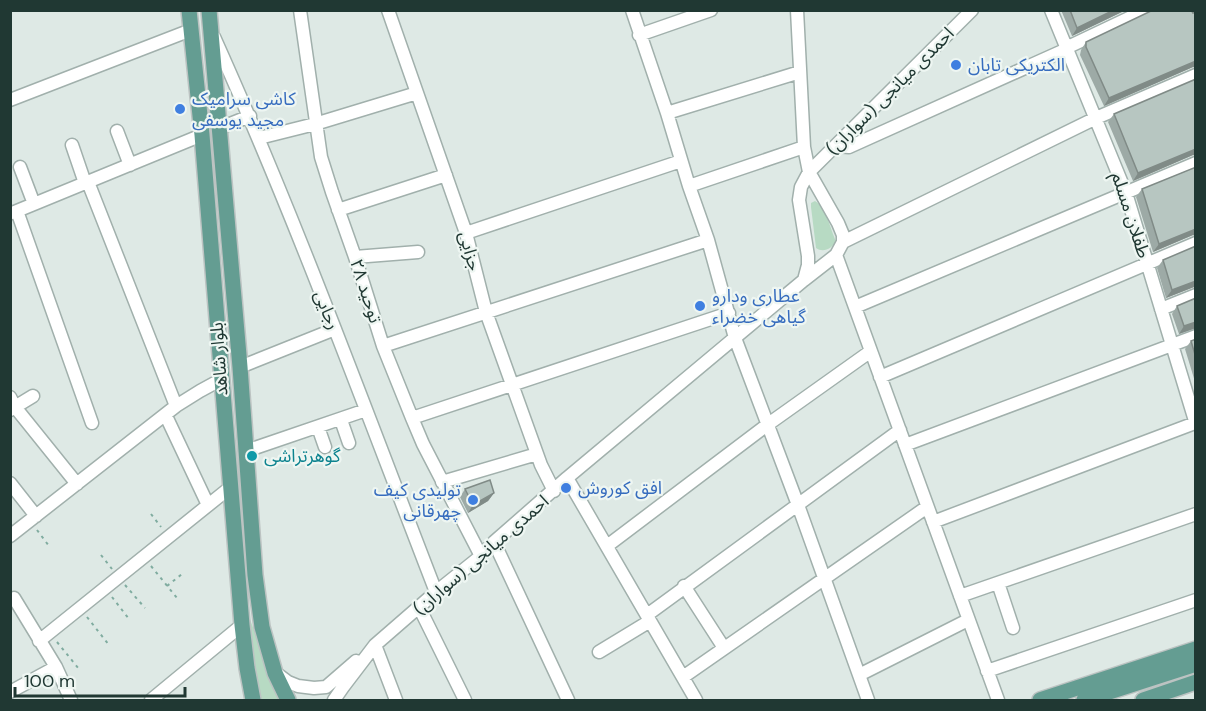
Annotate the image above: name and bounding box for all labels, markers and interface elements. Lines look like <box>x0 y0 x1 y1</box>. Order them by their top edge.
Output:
street label: احمدی میانجی (سواران) <box>821 22 959 160</box>
place label: الکتریکی تابان <box>968 53 1065 77</box>
marker: الکتریکی تابان <box>949 58 963 72</box>
place label: کاشی سرامیک مجید یوسفی <box>192 87 296 132</box>
marker: کاشی سرامیک مجید یوسفی <box>173 102 187 116</box>
street label: طفلان مسلم <box>1105 169 1156 261</box>
street label: جزایی <box>453 228 487 274</box>
street label: توحید ۲۸ <box>344 256 388 326</box>
place label: عطاری ودارو گیاهی خضراء <box>712 284 806 329</box>
street label: رجایی <box>308 287 346 333</box>
marker: عطاری ودارو گیاهی خضراء <box>693 299 707 313</box>
street label: بلوار شاهد <box>204 321 234 397</box>
place label: گوهرتراشی <box>264 444 341 468</box>
marker: گوهرتراشی <box>245 449 259 463</box>
place label: افق کوروش <box>578 476 662 500</box>
place label: تولیدی کیف چهرقانی <box>374 478 461 523</box>
marker: افق کوروش <box>559 481 573 495</box>
street label: احمدی میانجی (سواران) <box>408 489 554 621</box>
marker: تولیدی کیف چهرقانی <box>466 493 480 507</box>
scale bar <box>15 660 184 698</box>
text: 100 m <box>24 669 75 693</box>

